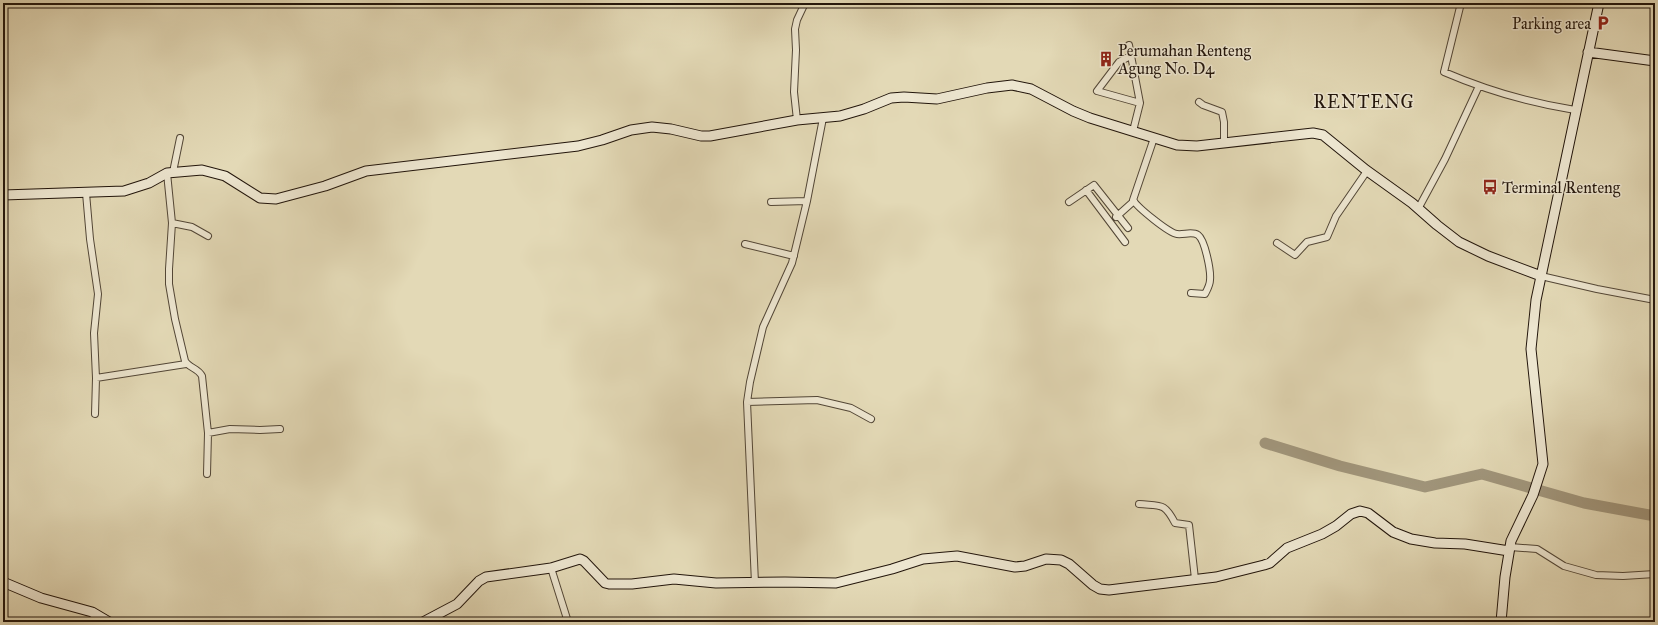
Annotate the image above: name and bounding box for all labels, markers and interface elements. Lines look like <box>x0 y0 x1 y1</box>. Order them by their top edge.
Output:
place label: Parking area <box>1512 14 1591 34</box>
parking icon: Parking area <box>1594 14 1612 32</box>
place label: Perumahan Renteng Agung No. D4 <box>1117 41 1251 79</box>
building icon: Perumahan Renteng Agung No. D4 <box>1097 50 1115 68</box>
district label: RENTENG <box>1313 91 1415 113</box>
bus stop icon: Terminal Renteng <box>1481 178 1499 196</box>
place label: Terminal Renteng <box>1502 178 1621 198</box>

